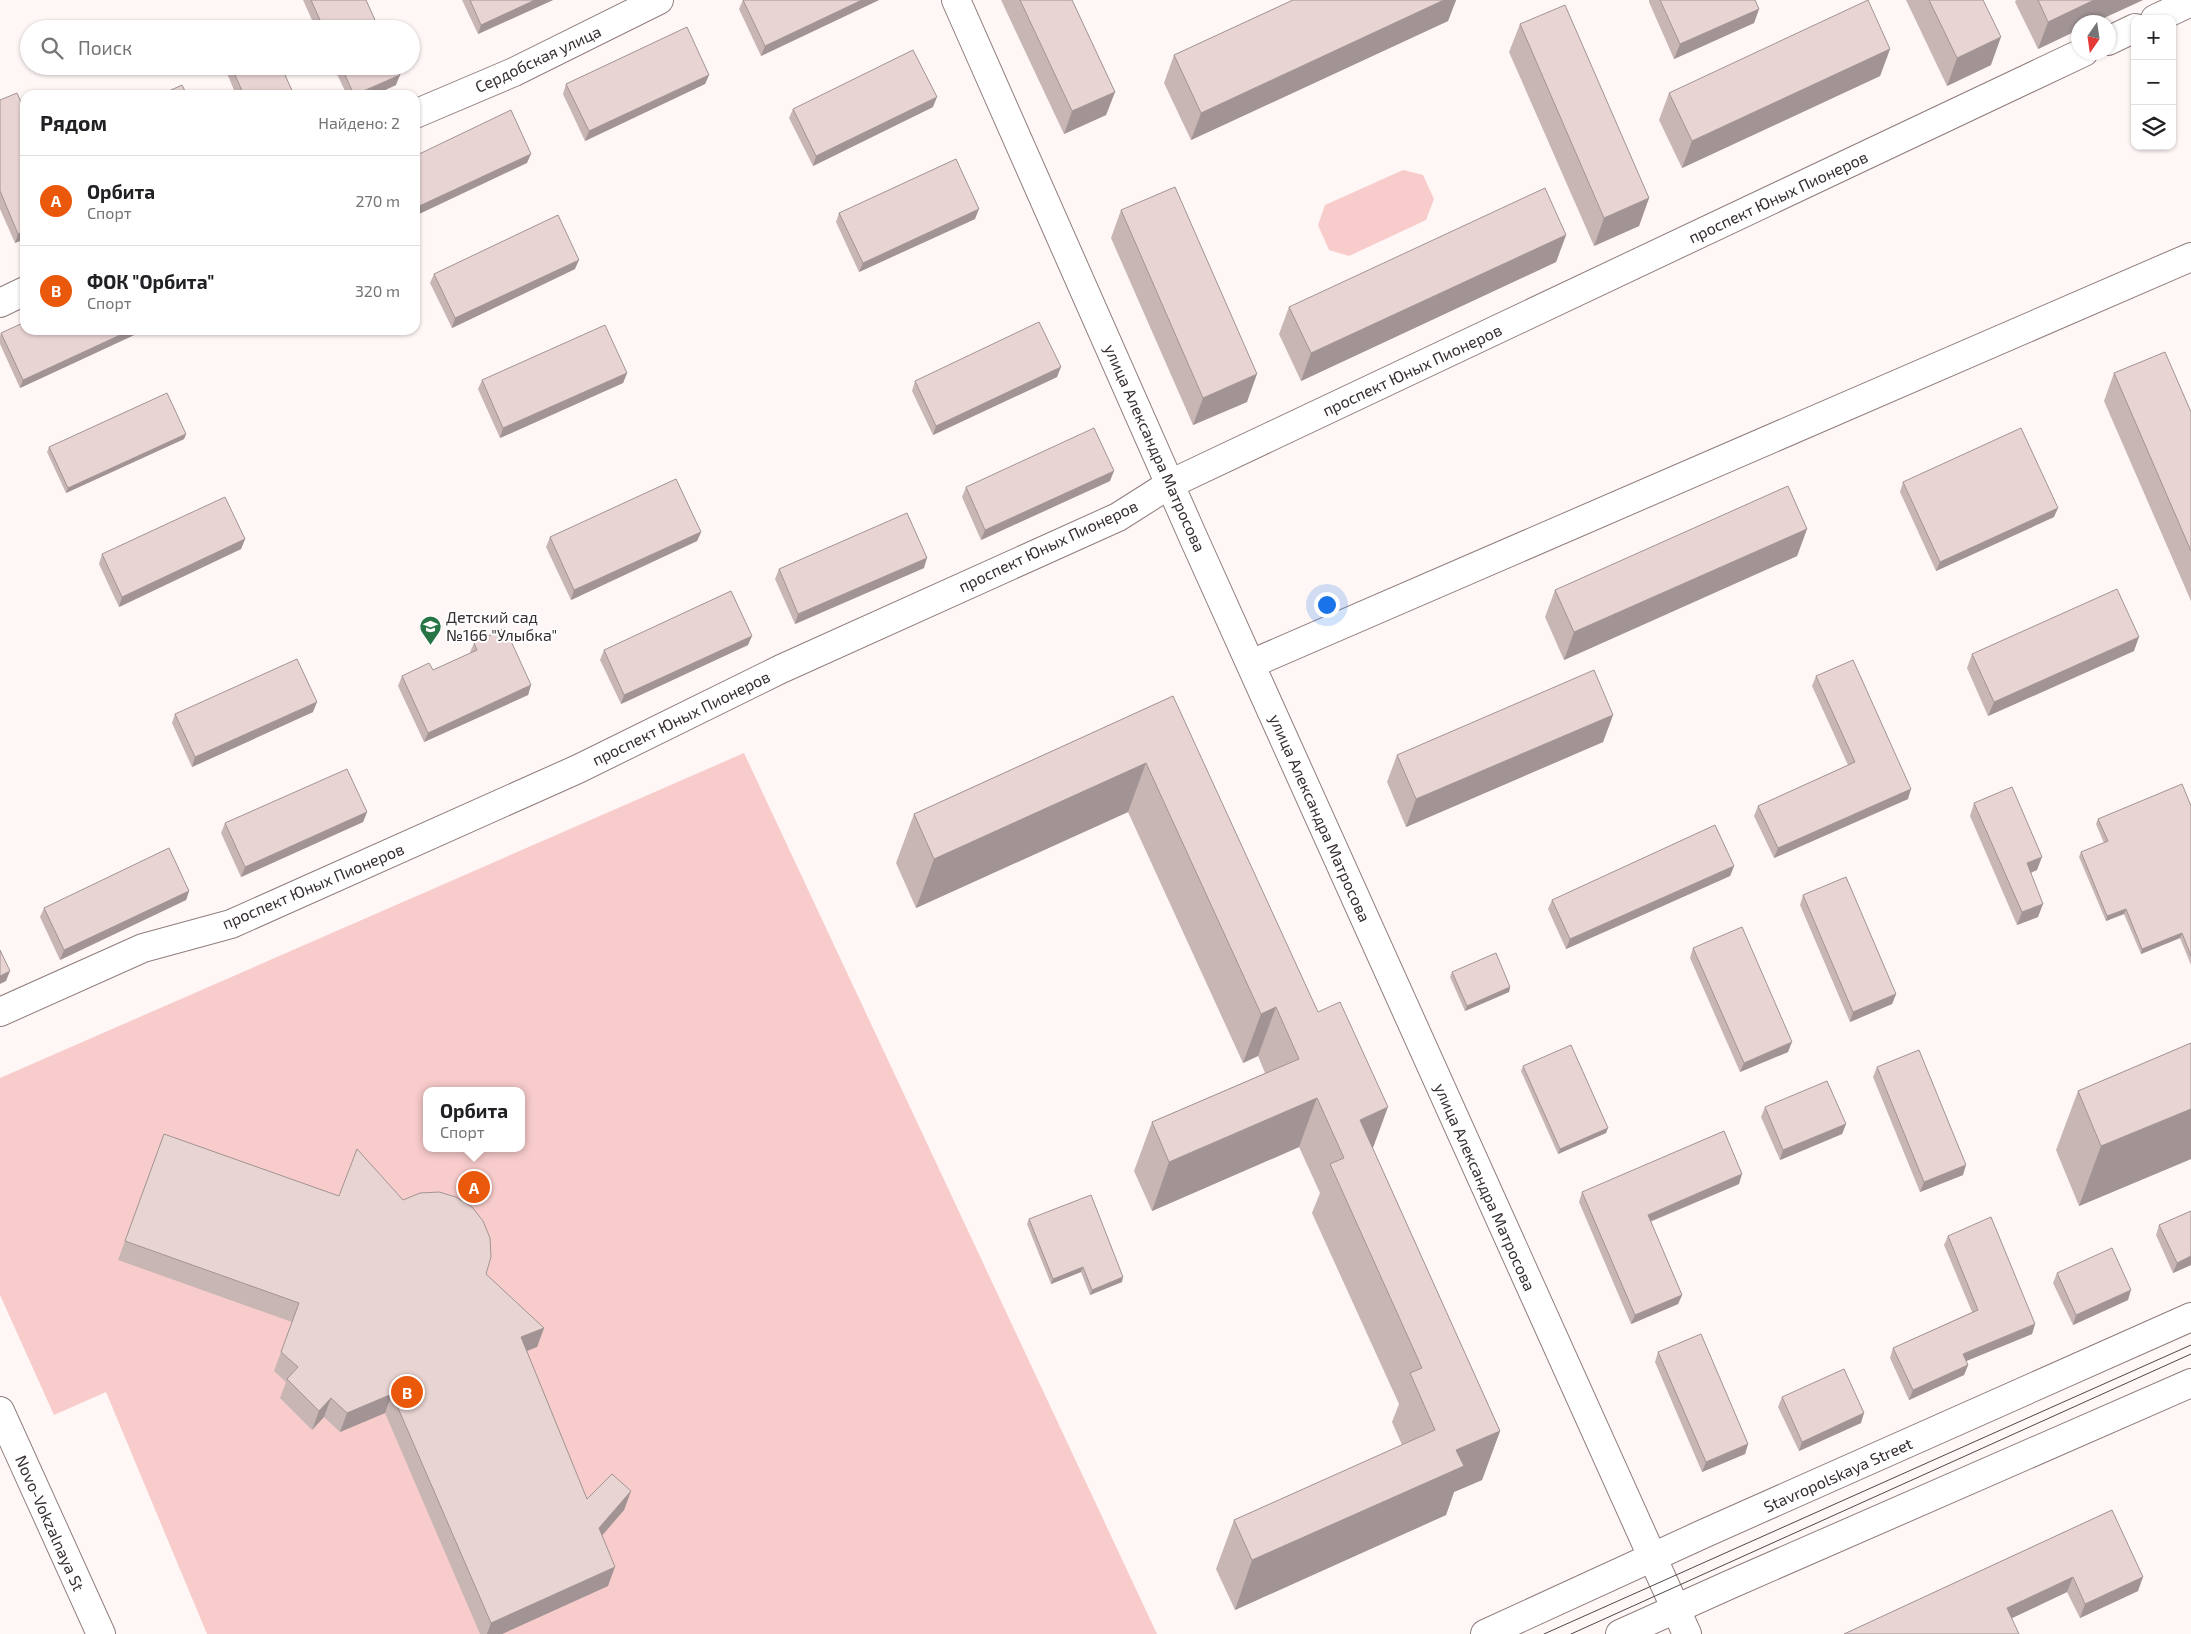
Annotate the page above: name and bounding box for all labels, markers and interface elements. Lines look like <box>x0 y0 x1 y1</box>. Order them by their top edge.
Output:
north arrow <box>2071 15 2116 60</box>
map controls <box>2131 15 2176 150</box>
button: + <box>2131 15 2176 60</box>
search box <box>20 20 420 75</box>
street label: Сердобская улица <box>472 21 604 97</box>
icon: search <box>38 34 66 62</box>
text: Поиск <box>78 36 132 59</box>
button: − <box>2131 60 2176 105</box>
button: layers <box>2131 105 2176 150</box>
text: Рядом <box>40 110 107 135</box>
text: Найдено: 2 <box>318 113 400 132</box>
street label: проспект Юных Пионеров <box>1685 147 1870 246</box>
text: Орбита <box>87 180 155 203</box>
text: A <box>51 191 61 210</box>
text: 270 m <box>356 191 400 210</box>
text: Спорт <box>87 203 132 222</box>
text: ФОК "Орбита" <box>87 270 214 293</box>
text: B <box>51 281 61 300</box>
text: 320 m <box>355 281 400 300</box>
text: Спорт <box>87 293 132 312</box>
street label: проспект Юных Пионеров <box>1319 320 1504 419</box>
street label: улица Александра Матросова <box>1100 341 1210 555</box>
street label: проспект Юных Пионеров <box>955 496 1140 595</box>
your location <box>1314 592 1340 618</box>
place label: Детский сад №166 "Улыбка" <box>446 607 557 644</box>
school or university icon: Детский сад №166 "Улыбка" <box>418 614 442 645</box>
street label: проспект Юных Пионеров <box>589 666 773 769</box>
street label: улица Александра Матросова <box>1265 711 1375 925</box>
street label: проспект Юных Пионеров <box>219 839 407 933</box>
street label: улица Александра Матросова <box>1430 1080 1540 1294</box>
popup <box>423 1087 525 1152</box>
text: Орбита <box>440 1099 508 1122</box>
text: Спорт <box>440 1122 485 1141</box>
pin: A <box>458 1168 490 1206</box>
pin: B <box>391 1373 423 1411</box>
street label: Stavropolskaya Street <box>1760 1433 1915 1516</box>
street label: Novo-Vokzalnaya St <box>12 1452 89 1594</box>

